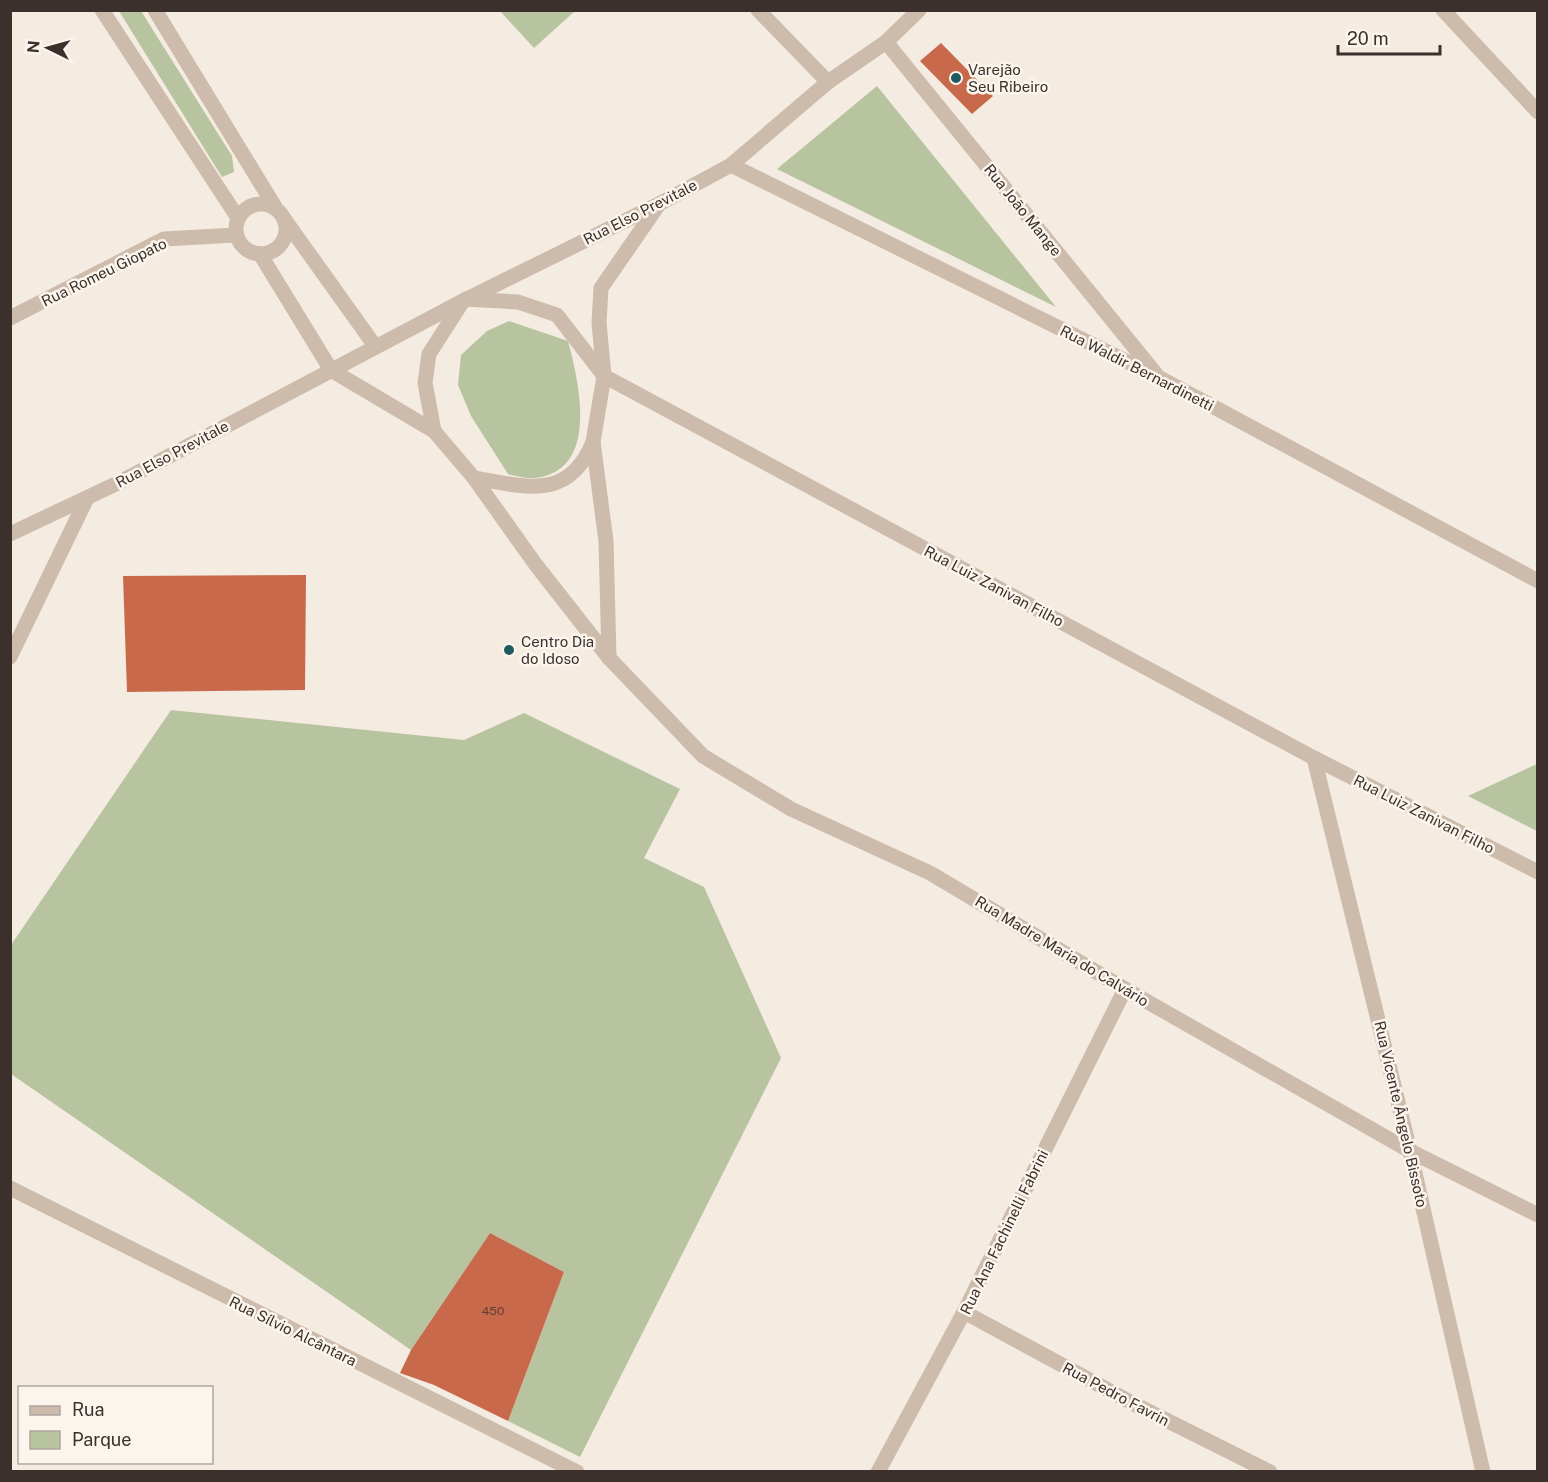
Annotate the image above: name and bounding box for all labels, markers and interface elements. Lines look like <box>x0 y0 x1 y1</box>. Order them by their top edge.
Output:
north arrow <box>18 18 78 78</box>
scale bar <box>1338 18 1440 56</box>
text: 20 m <box>1347 28 1389 49</box>
text: N <box>24 40 44 54</box>
place label: Varejão Seu Ribeiro <box>968 61 1048 95</box>
marker: Varejão Seu Ribeiro <box>949 71 963 85</box>
street label: Rua João Mange <box>981 161 1065 259</box>
street label: Rua Elso Previtale <box>580 176 700 248</box>
street label: Rua Romeu Giopato <box>39 234 169 310</box>
street label: Rua Waldir Bernardinetti <box>1057 322 1217 414</box>
street label: Rua Elso Previtale <box>113 417 231 491</box>
street label: Rua Luiz Zanivan Filho <box>921 542 1067 630</box>
place label: Centro Dia do Idoso <box>521 633 594 667</box>
marker: Centro Dia do Idoso <box>502 643 516 657</box>
street label: Rua Luiz Zanivan Filho <box>1351 771 1497 857</box>
street label: Rua Madre Maria do Calvário <box>972 892 1152 1010</box>
street label: Rua Vicente Ângelo Bissoto <box>1371 1019 1431 1209</box>
street label: Rua Ana Fachinelli Fabrini <box>957 1147 1051 1317</box>
street label: Rua Sílvio Alcântara <box>227 1293 359 1369</box>
house number: 450 <box>482 1304 504 1318</box>
street label: Rua Pedro Favrin <box>1060 1359 1172 1429</box>
legend <box>18 1386 213 1464</box>
text: Rua <box>72 1399 104 1420</box>
text: Parque <box>72 1429 132 1450</box>

